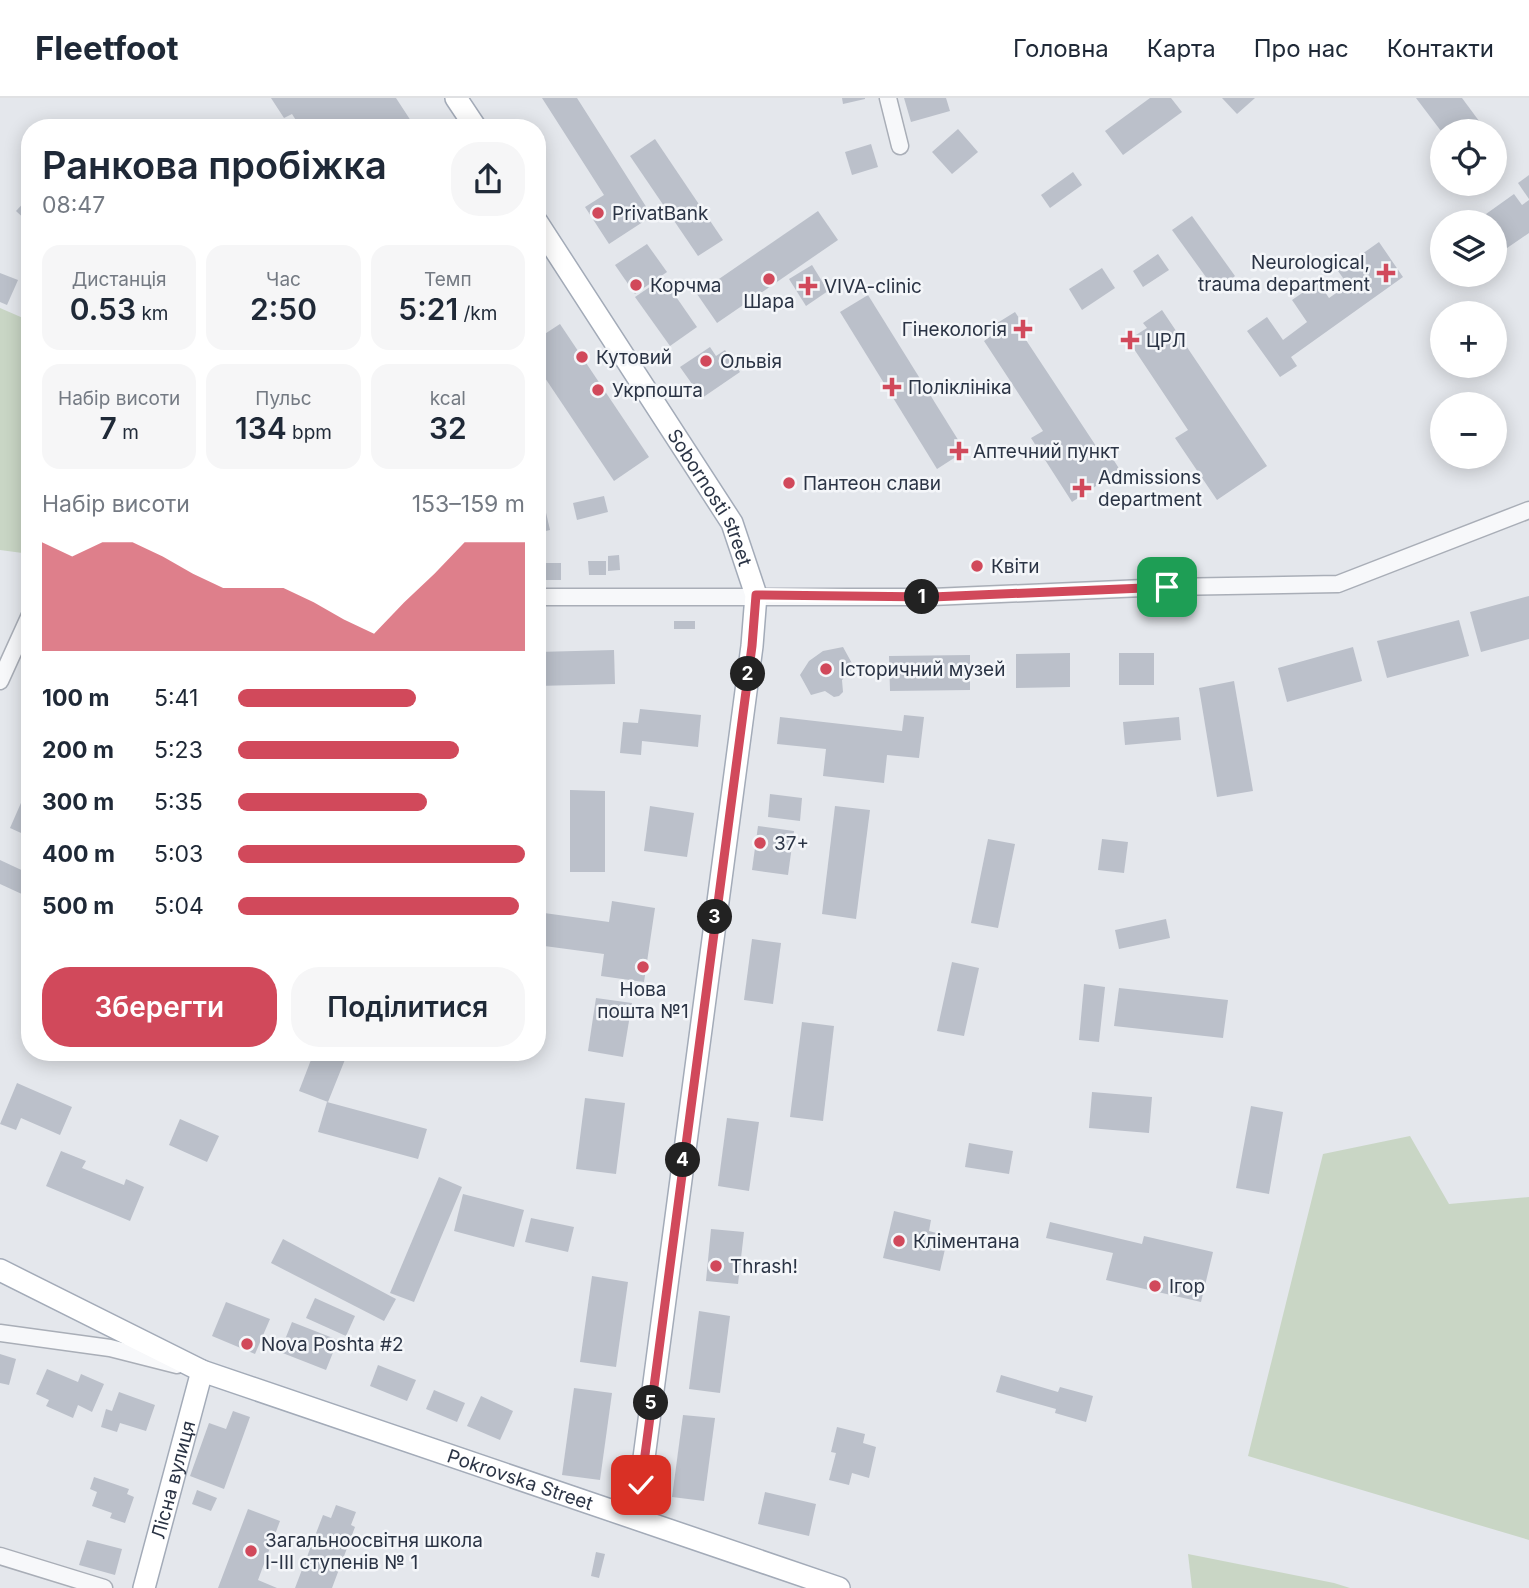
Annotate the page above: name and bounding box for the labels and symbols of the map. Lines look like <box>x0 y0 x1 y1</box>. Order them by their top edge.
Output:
place label: PrivatBank <box>612 202 709 225</box>
marker: PrivatBank <box>590 205 606 221</box>
place label: Neurological, trauma department <box>1198 251 1370 296</box>
marker: Neurological, trauma department <box>1376 263 1396 283</box>
marker: Шара <box>761 271 777 287</box>
place label: Корчма <box>650 274 722 297</box>
place label: VIVA-clinic <box>824 275 922 298</box>
marker: VIVA-clinic <box>798 276 818 296</box>
marker: Корчма <box>628 277 644 293</box>
place label: Шара <box>743 290 795 313</box>
place label: Гінекологія <box>902 318 1007 341</box>
marker: Гінекологія <box>1013 319 1033 339</box>
place label: ЦРЛ <box>1146 329 1186 352</box>
marker: ЦРЛ <box>1120 330 1140 350</box>
place label: Кутовий <box>596 346 672 369</box>
marker: Кутовий <box>574 349 590 365</box>
place label: Ольвія <box>720 350 782 373</box>
marker: Ольвія <box>698 353 714 369</box>
place label: Поліклініка <box>908 376 1012 399</box>
marker: Поліклініка <box>882 377 902 397</box>
place label: Укрпошта <box>612 379 703 402</box>
marker: Укрпошта <box>590 382 606 398</box>
street label: Sobornosti street <box>662 425 757 569</box>
place label: Аптечний пункт <box>973 440 1119 463</box>
marker: Аптечний пункт <box>951 443 967 459</box>
place label: Admissions department <box>1098 466 1202 511</box>
place label: Пантеон слави <box>803 472 941 495</box>
marker: Пантеон слави <box>781 475 797 491</box>
marker: Admissions department <box>1072 478 1092 498</box>
place label: Квіти <box>991 555 1039 578</box>
pin <box>1137 557 1197 617</box>
marker: Квіти <box>969 558 985 574</box>
pin: 1 <box>904 580 940 614</box>
pin: 2 <box>730 656 766 692</box>
place label: Історичний музей <box>840 658 1005 681</box>
marker: Історичний музей <box>818 661 834 677</box>
place label: 37+ <box>774 832 809 855</box>
marker: 37+ <box>752 835 768 851</box>
pin: 3 <box>698 900 732 934</box>
marker: Нова пошта №1 <box>635 959 651 975</box>
place label: Нова пошта №1 <box>597 978 689 1023</box>
pin: 4 <box>666 1142 700 1178</box>
place label: Кліментана <box>913 1230 1020 1253</box>
marker: Кліментана <box>891 1233 907 1249</box>
place label: Thrash! <box>730 1255 798 1278</box>
marker: Thrash! <box>708 1258 724 1274</box>
place label: Ігор <box>1169 1275 1205 1298</box>
marker: Ігор <box>1147 1278 1163 1294</box>
place label: Nova Poshta #2 <box>261 1333 404 1356</box>
marker: Nova Poshta #2 <box>239 1336 255 1352</box>
pin: 5 <box>634 1386 668 1420</box>
street label: Лісна вулиця <box>147 1418 200 1542</box>
street label: Pokrovska Street <box>444 1444 596 1515</box>
pin <box>611 1455 671 1515</box>
place label: Загальноосвітня школа І-ІІІ ступенів № 1 <box>265 1529 483 1574</box>
marker: Загальноосвітня школа І-ІІІ ступенів № 1 <box>243 1543 259 1559</box>

